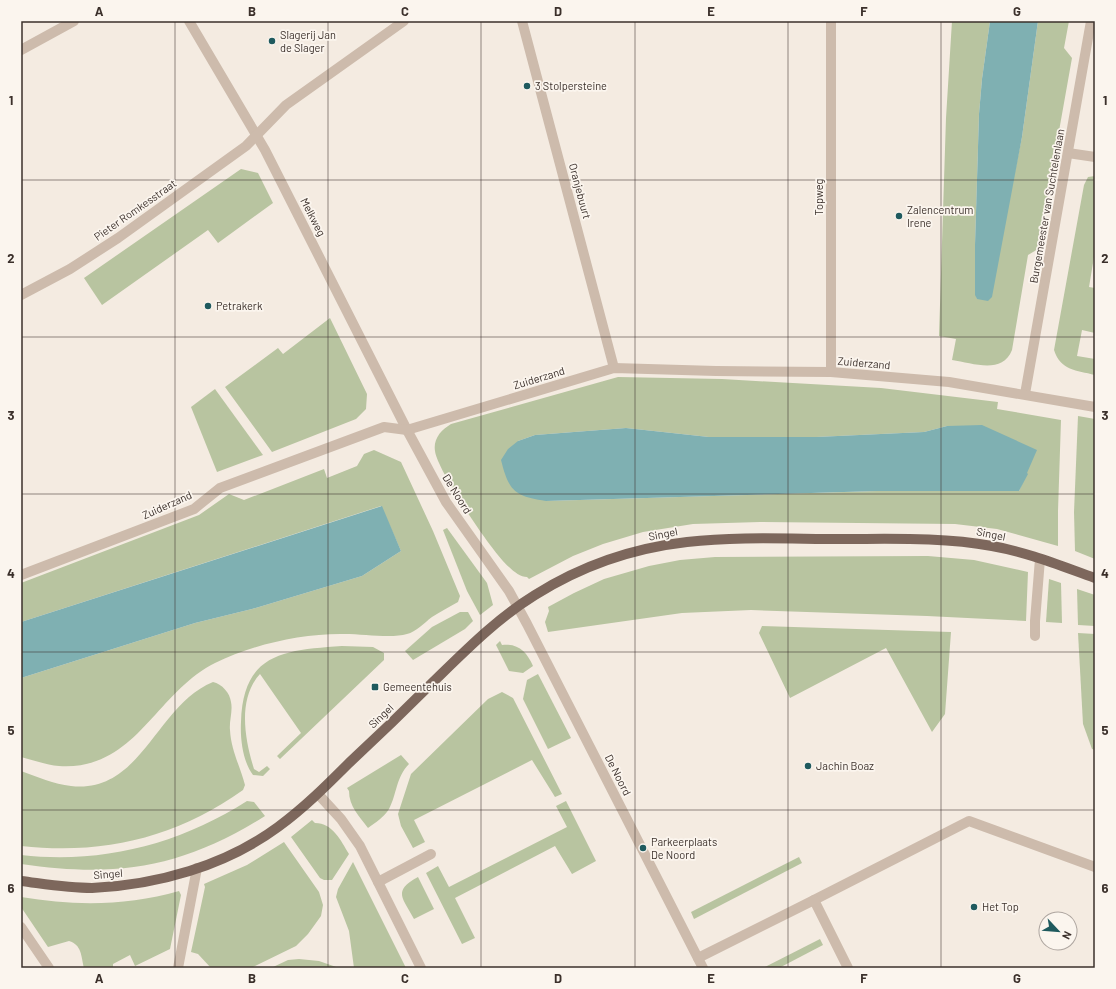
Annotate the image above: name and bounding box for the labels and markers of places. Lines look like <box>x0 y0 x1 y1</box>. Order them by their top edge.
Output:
place label: Slagerij Jan de Slager <box>280 28 336 54</box>
marker: Slagerij Jan de Slager <box>267 36 277 46</box>
place label: 3 Stolpersteine <box>535 79 607 92</box>
marker: 3 Stolpersteine <box>522 81 532 91</box>
place label: Zalencentrum Irene <box>907 203 973 229</box>
marker: Zalencentrum Irene <box>894 211 904 221</box>
place label: Petrakerk <box>216 299 263 312</box>
marker: Petrakerk <box>203 301 213 311</box>
place label: Gemeentehuis <box>383 680 452 693</box>
marker: Gemeentehuis <box>370 682 380 692</box>
place label: Jachin Boaz <box>816 759 874 772</box>
marker: Jachin Boaz <box>803 761 813 771</box>
place label: Parkeerplaats De Noord <box>651 835 717 861</box>
marker: Parkeerplaats De Noord <box>638 843 648 853</box>
place label: Het Top <box>982 900 1019 913</box>
marker: Het Top <box>969 902 979 912</box>

